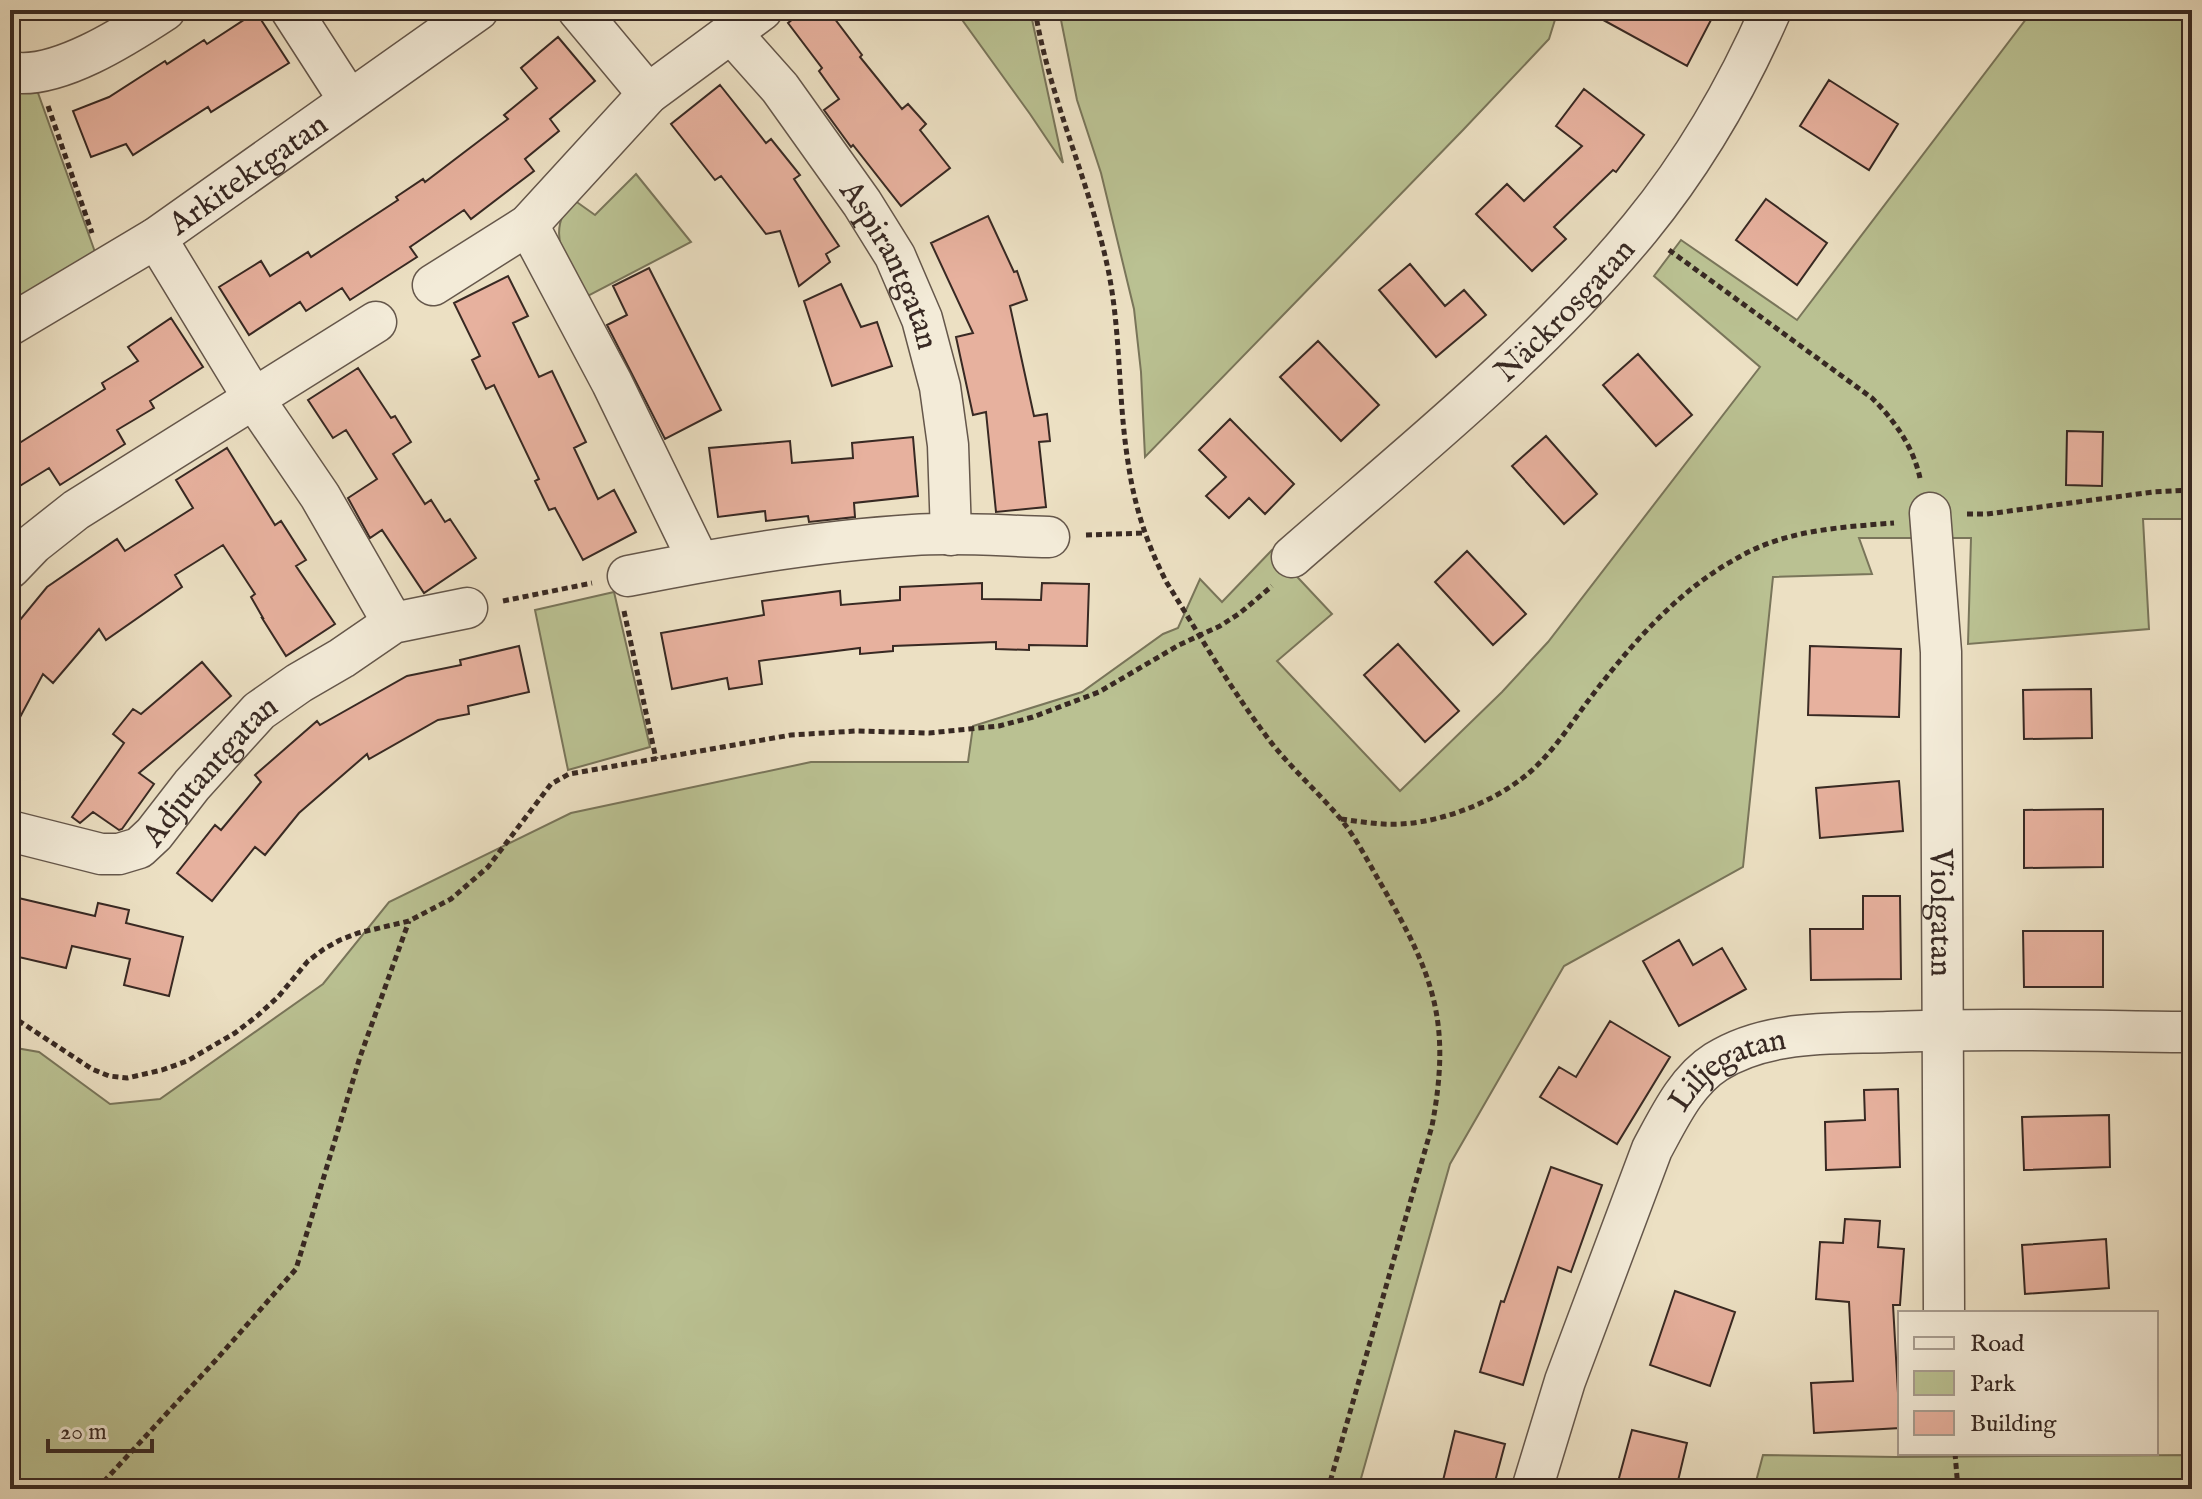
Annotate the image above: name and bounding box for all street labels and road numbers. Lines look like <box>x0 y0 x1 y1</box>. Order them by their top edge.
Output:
street label: Arkitektgatan <box>160 105 336 246</box>
street label: Aspirantgatan <box>829 172 947 354</box>
street label: Näckrosgatan <box>1487 231 1645 392</box>
street label: Adjutantgatan <box>133 686 286 856</box>
street label: Violgatan <box>1919 847 1960 977</box>
street label: Liljegatan <box>1660 1020 1789 1120</box>

